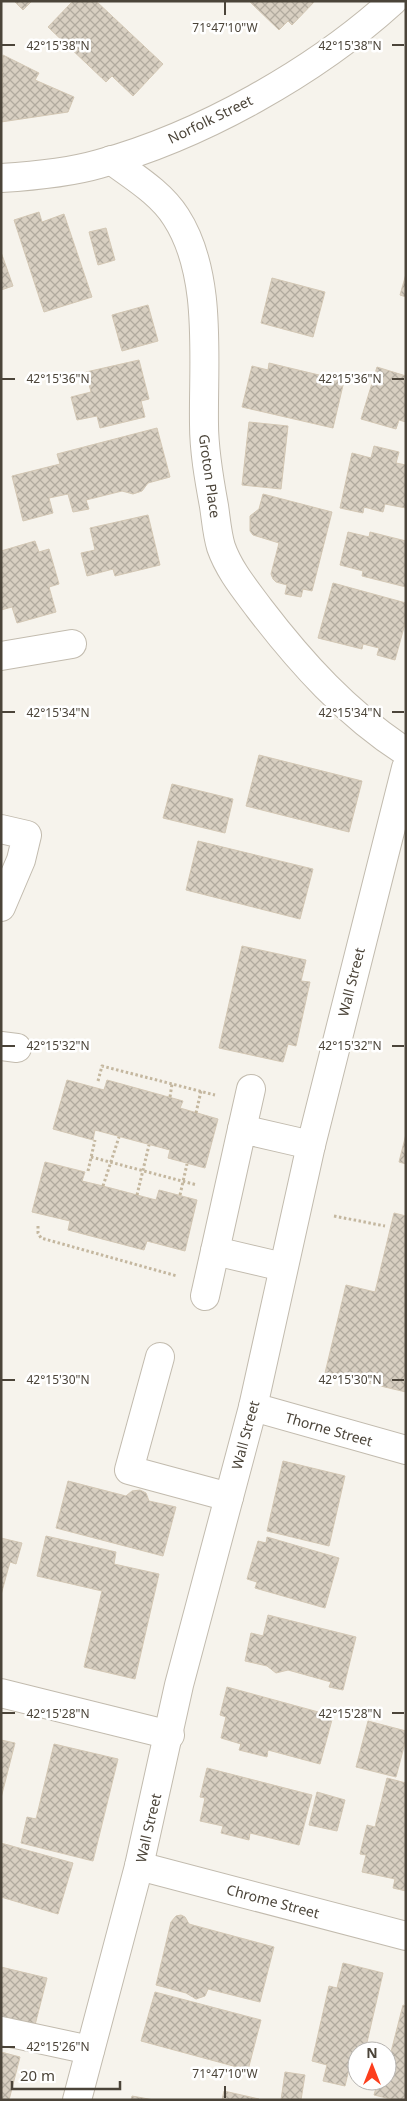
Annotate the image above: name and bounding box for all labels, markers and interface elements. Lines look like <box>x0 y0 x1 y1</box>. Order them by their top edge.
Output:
text: 71°47'10"W <box>192 19 258 36</box>
text: 42°15'38"N <box>26 37 90 54</box>
text: 42°15'38"N <box>318 37 382 54</box>
street label: Norfolk Street <box>164 90 256 148</box>
text: 42°15'36"N <box>26 370 90 387</box>
text: 42°15'36"N <box>318 370 382 387</box>
street label: Groton Place <box>195 433 225 519</box>
text: 42°15'34"N <box>26 704 90 721</box>
text: 42°15'34"N <box>318 704 382 721</box>
street label: Wall Street <box>333 945 369 1019</box>
text: 42°15'32"N <box>26 1037 90 1054</box>
text: 42°15'32"N <box>318 1037 382 1054</box>
text: 42°15'30"N <box>26 1371 90 1388</box>
text: 42°15'30"N <box>318 1371 382 1388</box>
street label: Wall Street <box>227 1398 263 1472</box>
street label: Thorne Street <box>283 1407 375 1451</box>
text: 42°15'28"N <box>26 1705 90 1722</box>
text: 42°15'28"N <box>318 1705 382 1722</box>
street label: Wall Street <box>131 1791 165 1865</box>
street label: Chrome Street <box>225 1880 321 1922</box>
text: 42°15'26"N <box>26 2038 90 2055</box>
north arrow <box>347 2041 397 2091</box>
text: N <box>366 2043 378 2062</box>
scale bar <box>12 2058 120 2090</box>
text: 20 m <box>20 2065 55 2085</box>
text: 71°47'10"W <box>192 2065 258 2082</box>

